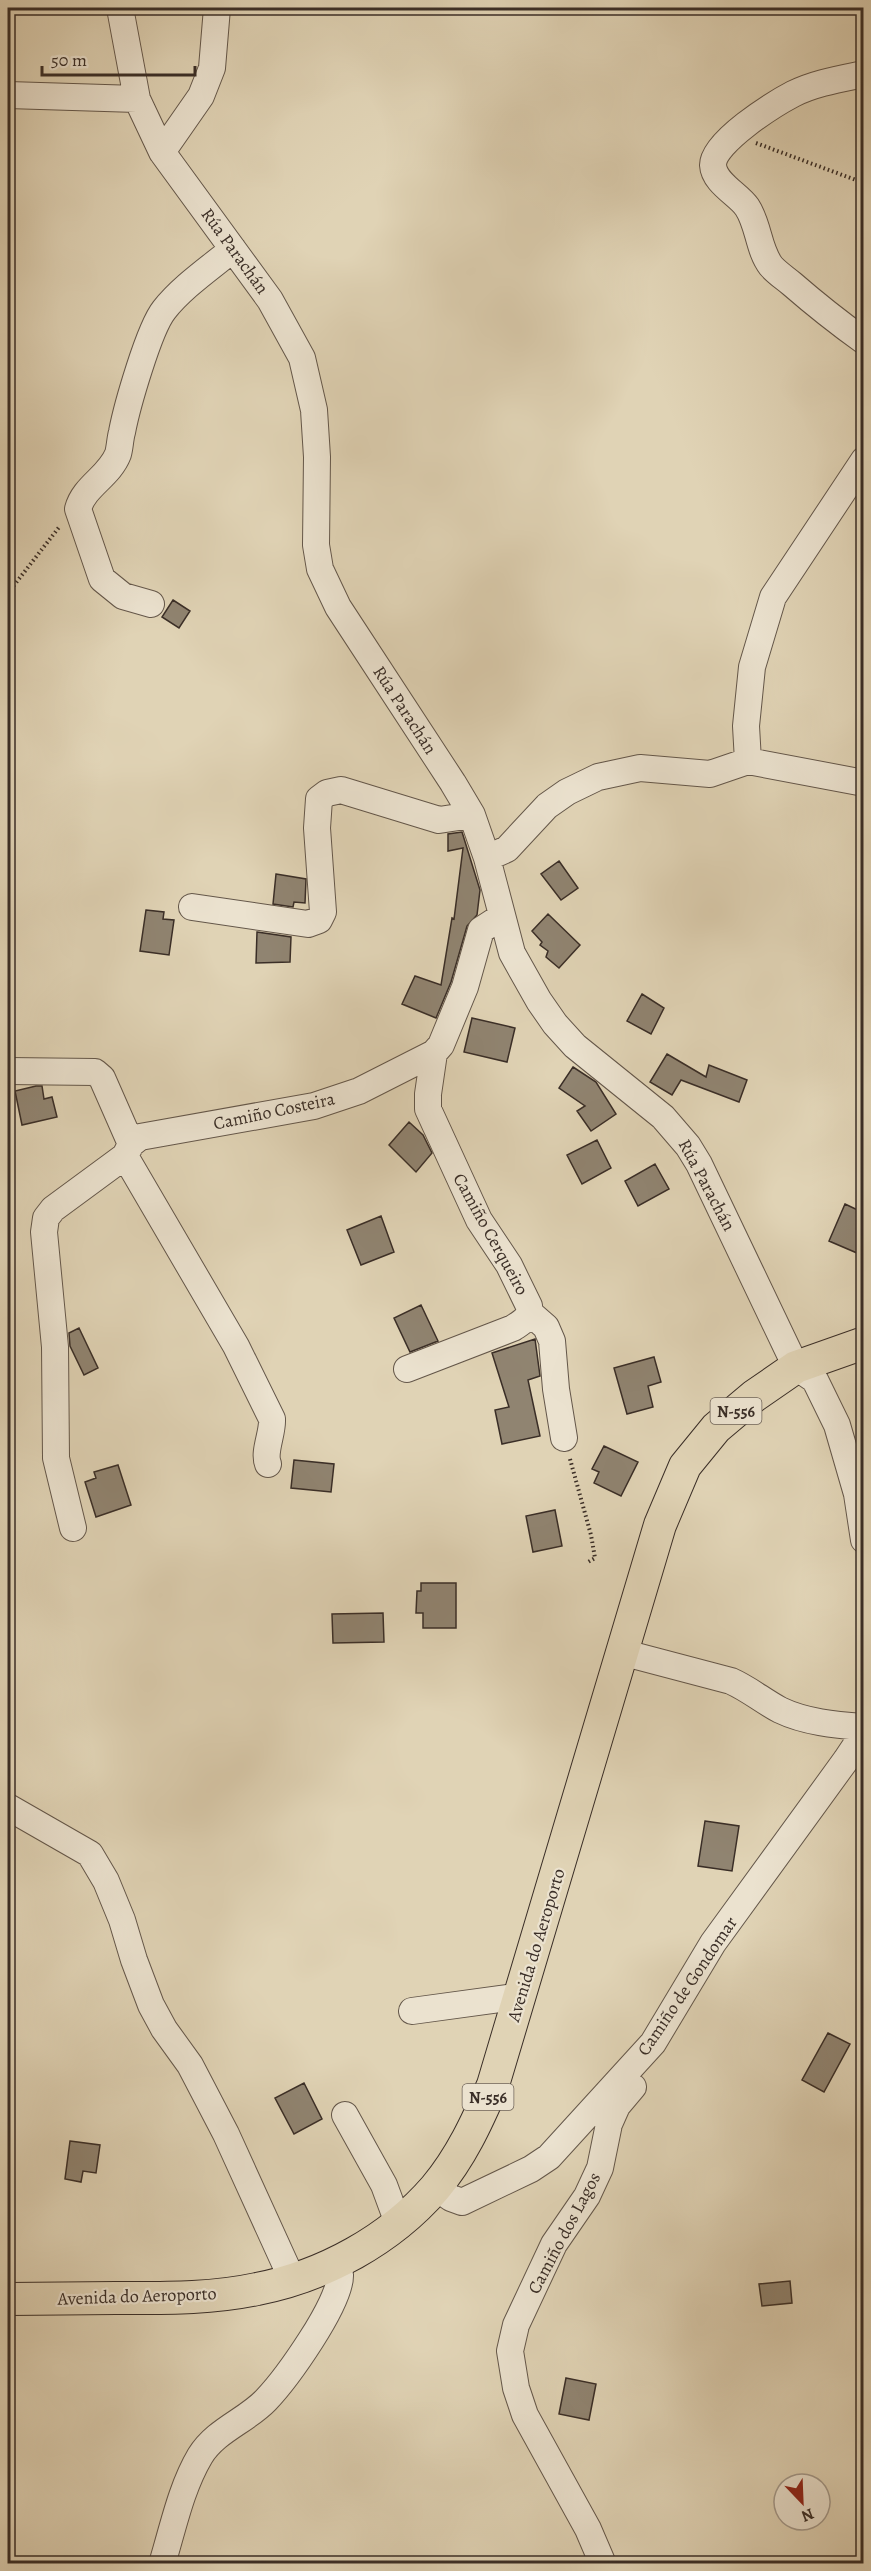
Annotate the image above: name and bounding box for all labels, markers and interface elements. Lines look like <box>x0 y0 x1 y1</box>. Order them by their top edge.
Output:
scale bar <box>42 39 195 77</box>
text: 50 m <box>51 48 87 72</box>
street label: Rúa Parachán <box>196 203 274 299</box>
street label: Rúa Parachán <box>368 661 443 759</box>
street label: Camiño Costeira <box>211 1086 338 1136</box>
street label: Rúa Parachán <box>673 1135 741 1235</box>
street label: Camiño Cerqueiro <box>448 1169 534 1299</box>
road number: N-556 <box>710 1398 762 1424</box>
street label: Avenida do Aeroporto <box>501 1865 571 2025</box>
street label: Camiño de Gondomar <box>631 1912 743 2060</box>
road number: N-556 <box>462 2084 514 2110</box>
street label: Camiño dos Lagos <box>522 2168 606 2298</box>
street label: Avenida do Aeroporto <box>56 2281 217 2311</box>
north arrow <box>772 2472 832 2532</box>
text: N <box>797 2502 817 2527</box>

